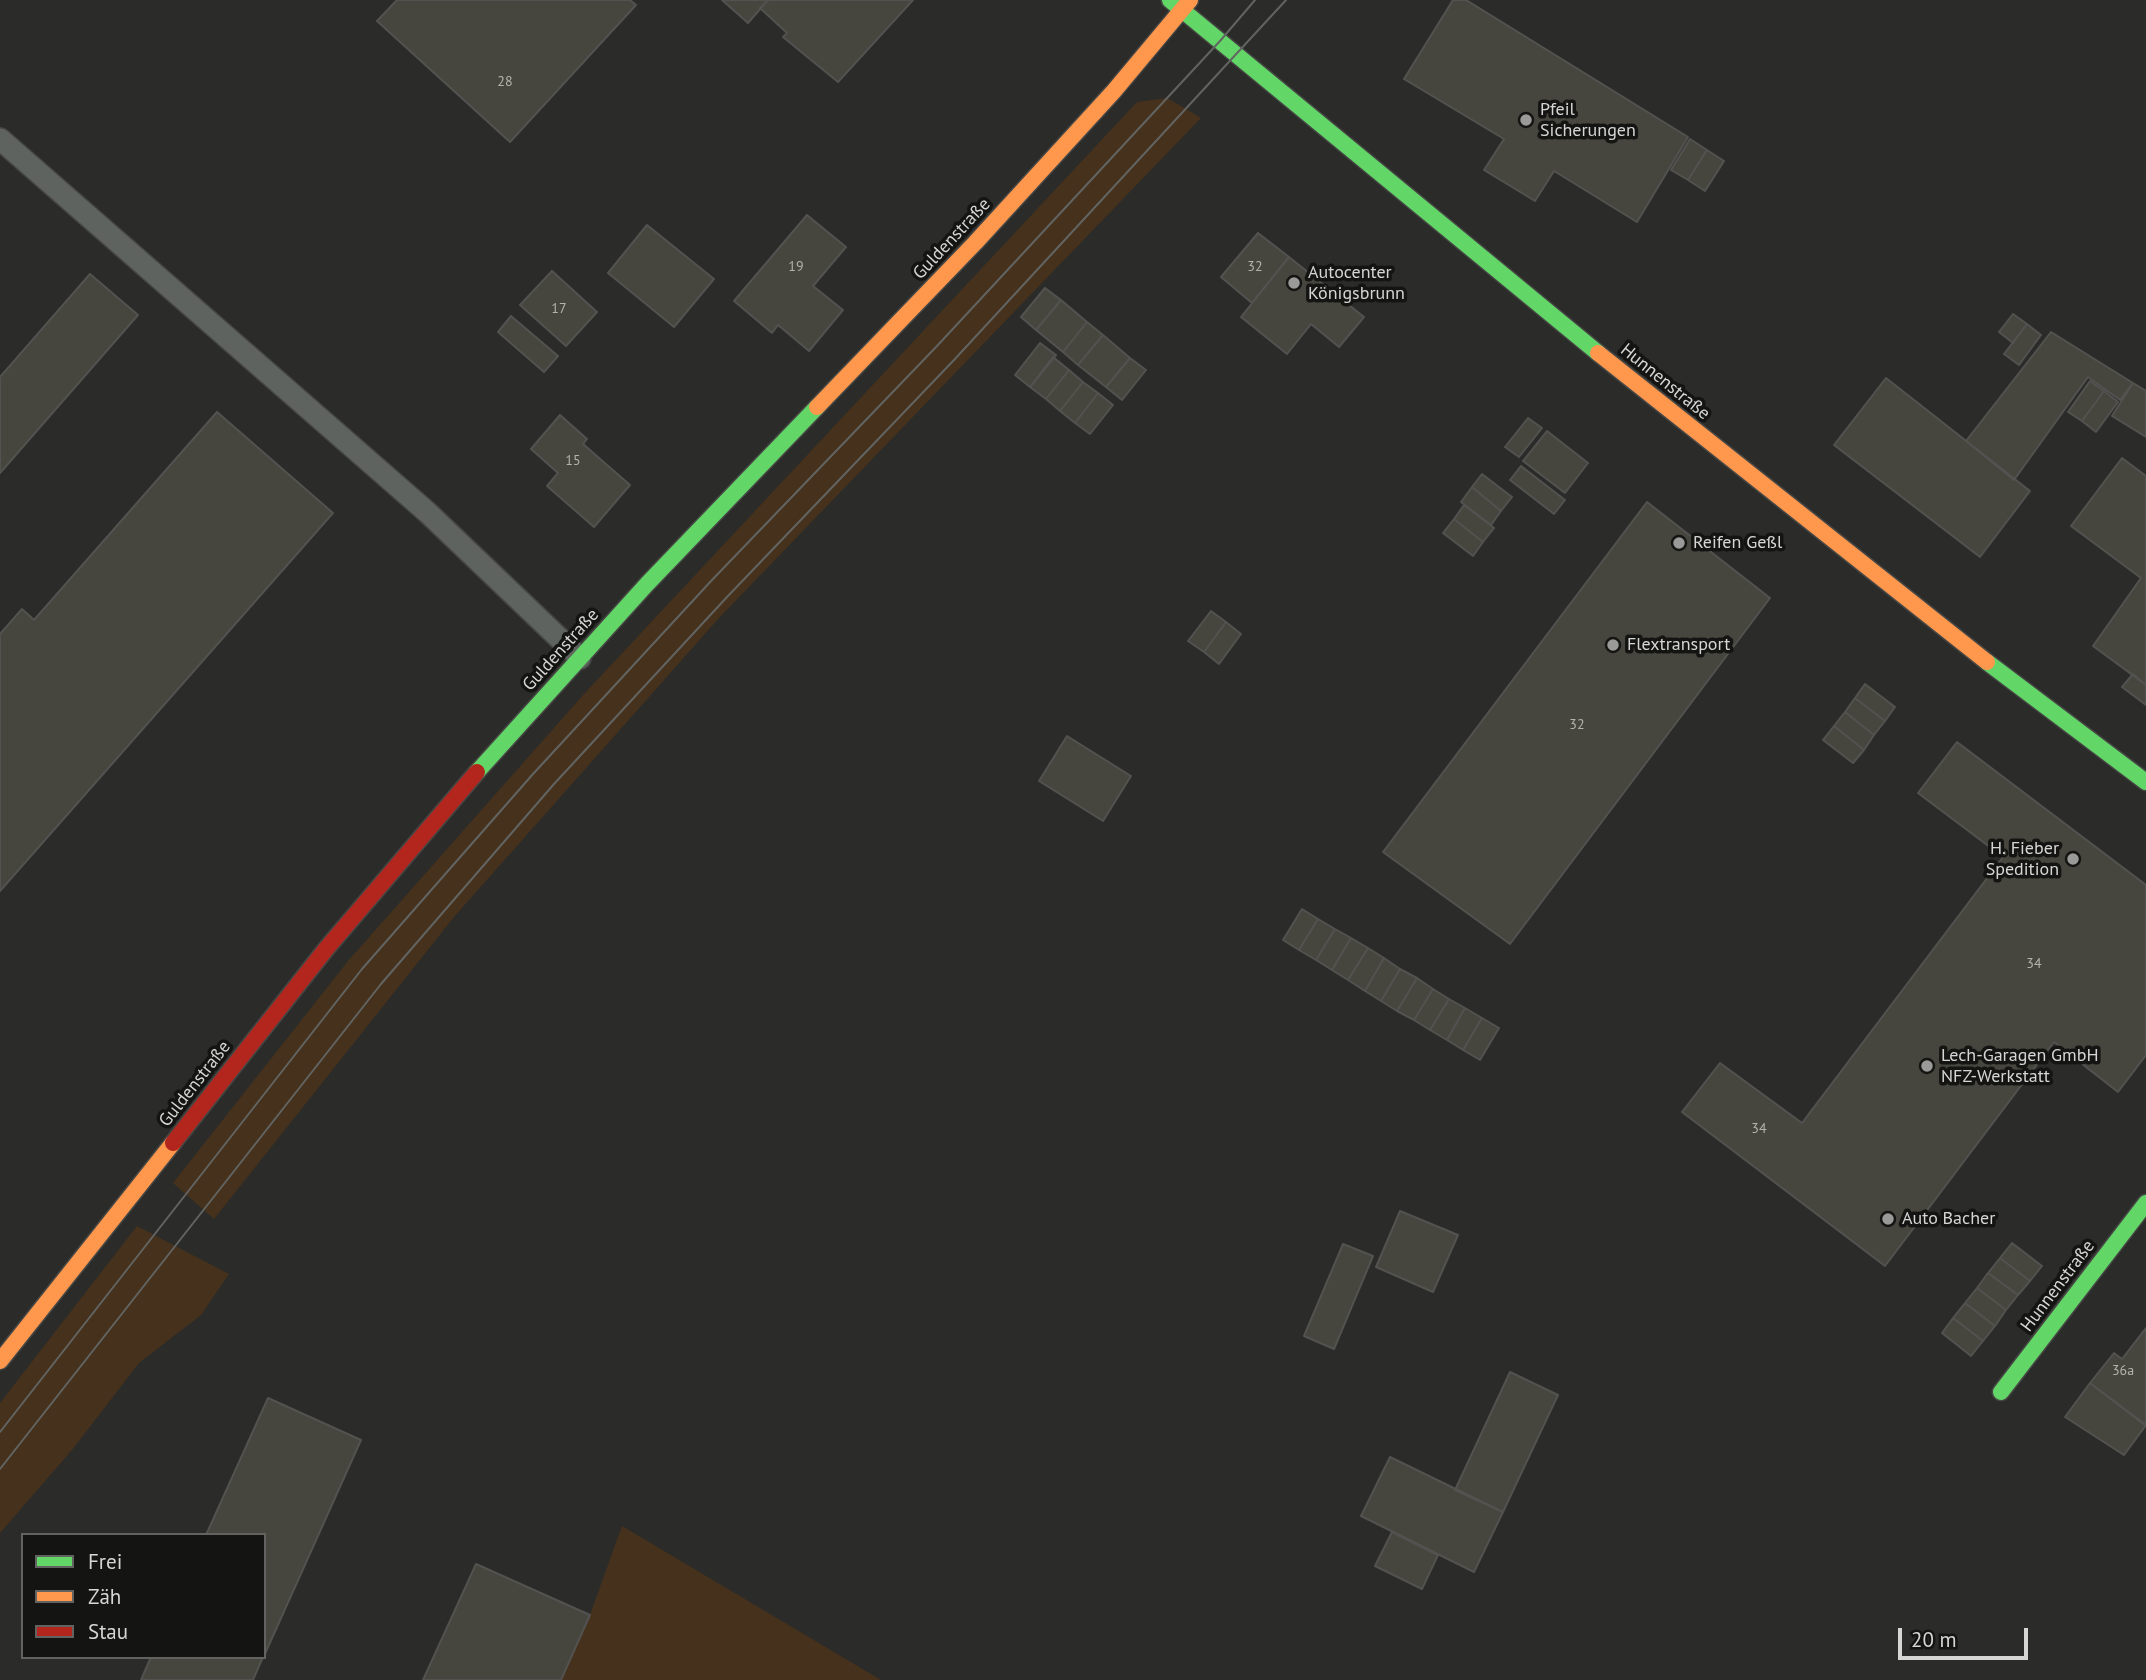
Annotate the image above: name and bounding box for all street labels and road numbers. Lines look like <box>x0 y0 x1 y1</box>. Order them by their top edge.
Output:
street label: Guldenstraße <box>909 194 995 284</box>
street label: Hunnenstraße <box>1616 339 1714 425</box>
street label: Guldenstraße <box>518 604 604 696</box>
street label: Guldenstraße <box>155 1037 235 1131</box>
street label: Hunnenstraße <box>2017 1236 2099 1336</box>

